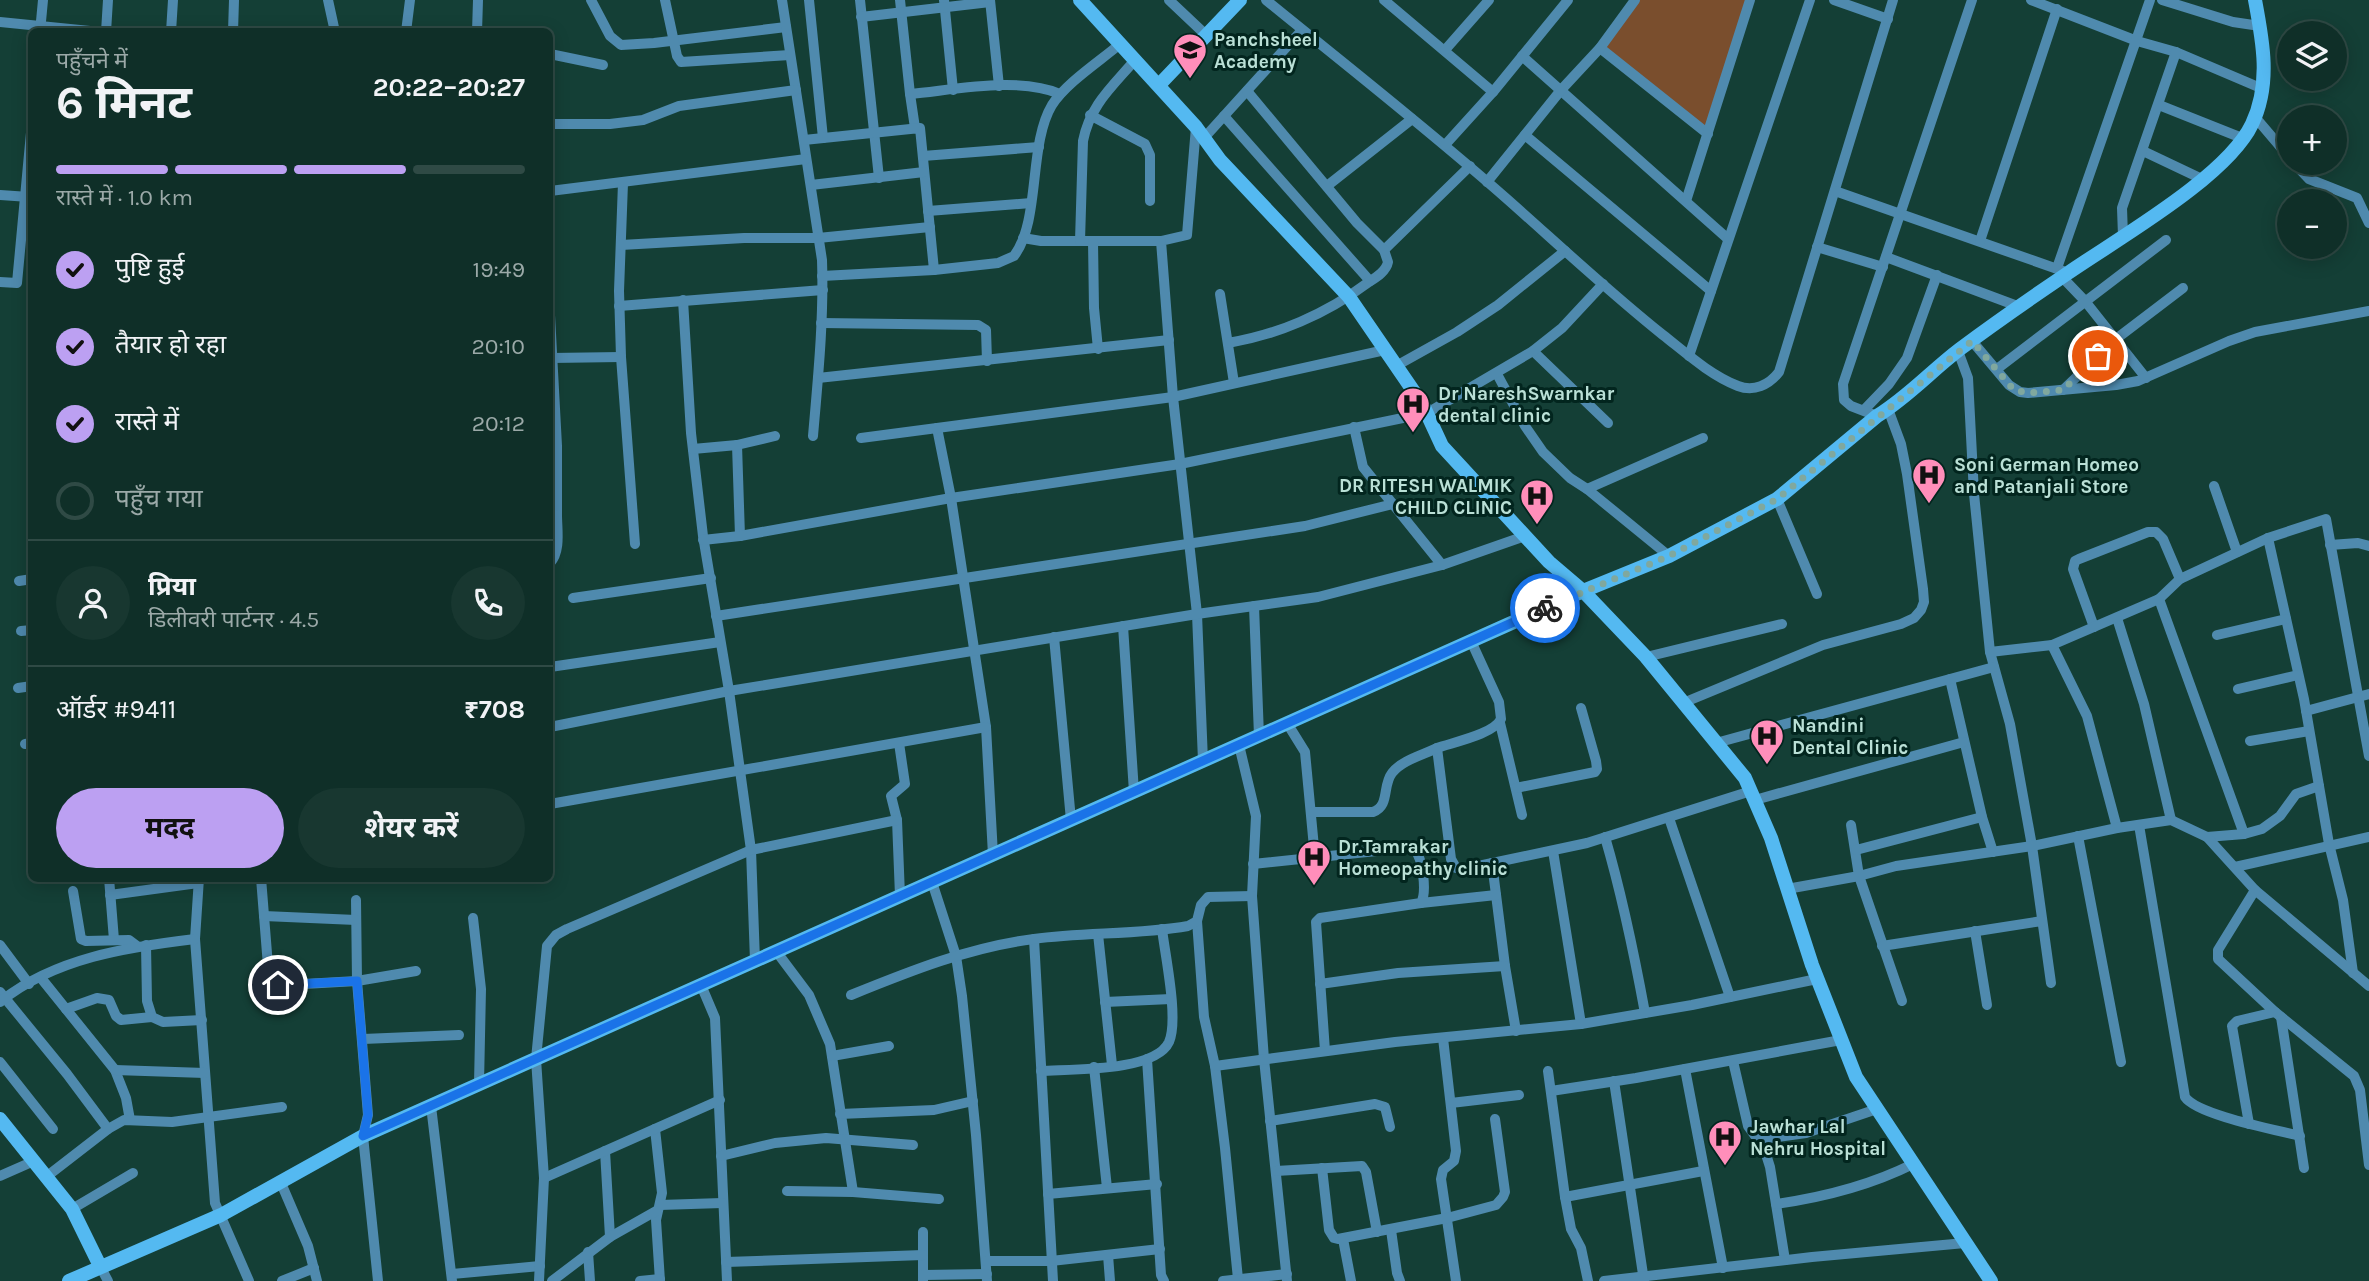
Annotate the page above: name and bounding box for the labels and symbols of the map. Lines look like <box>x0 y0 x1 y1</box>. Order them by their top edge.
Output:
place label: Panchsheel Academy <box>1214 29 1318 73</box>
school or university icon: Panchsheel Academy <box>1171 31 1209 80</box>
pin <box>2068 326 2128 386</box>
place label: Dr NareshSwarnkar dental clinic <box>1438 383 1615 427</box>
hospital icon: Dr NareshSwarnkar dental clinic <box>1394 385 1432 434</box>
place label: Soni German Homeo and Patanjali Store <box>1954 454 2139 498</box>
hospital icon: Soni German Homeo and Patanjali Store <box>1910 456 1948 505</box>
place label: DR RITESH WALMIK CHILD CLINIC <box>1339 475 1513 519</box>
hospital icon: DR RITESH WALMIK CHILD CLINIC <box>1518 477 1556 526</box>
courier <box>1510 573 1580 643</box>
place label: Nandini Dental Clinic <box>1792 715 1908 759</box>
hospital icon: Nandini Dental Clinic <box>1748 717 1786 766</box>
place label: Dr.Tamrakar Homeopathy clinic <box>1338 836 1508 880</box>
hospital icon: Dr.Tamrakar Homeopathy clinic <box>1295 838 1333 887</box>
pin <box>248 955 308 1015</box>
place label: Jawhar Lal Nehru Hospital <box>1750 1116 1886 1160</box>
hospital icon: Jawhar Lal Nehru Hospital <box>1706 1118 1744 1167</box>

